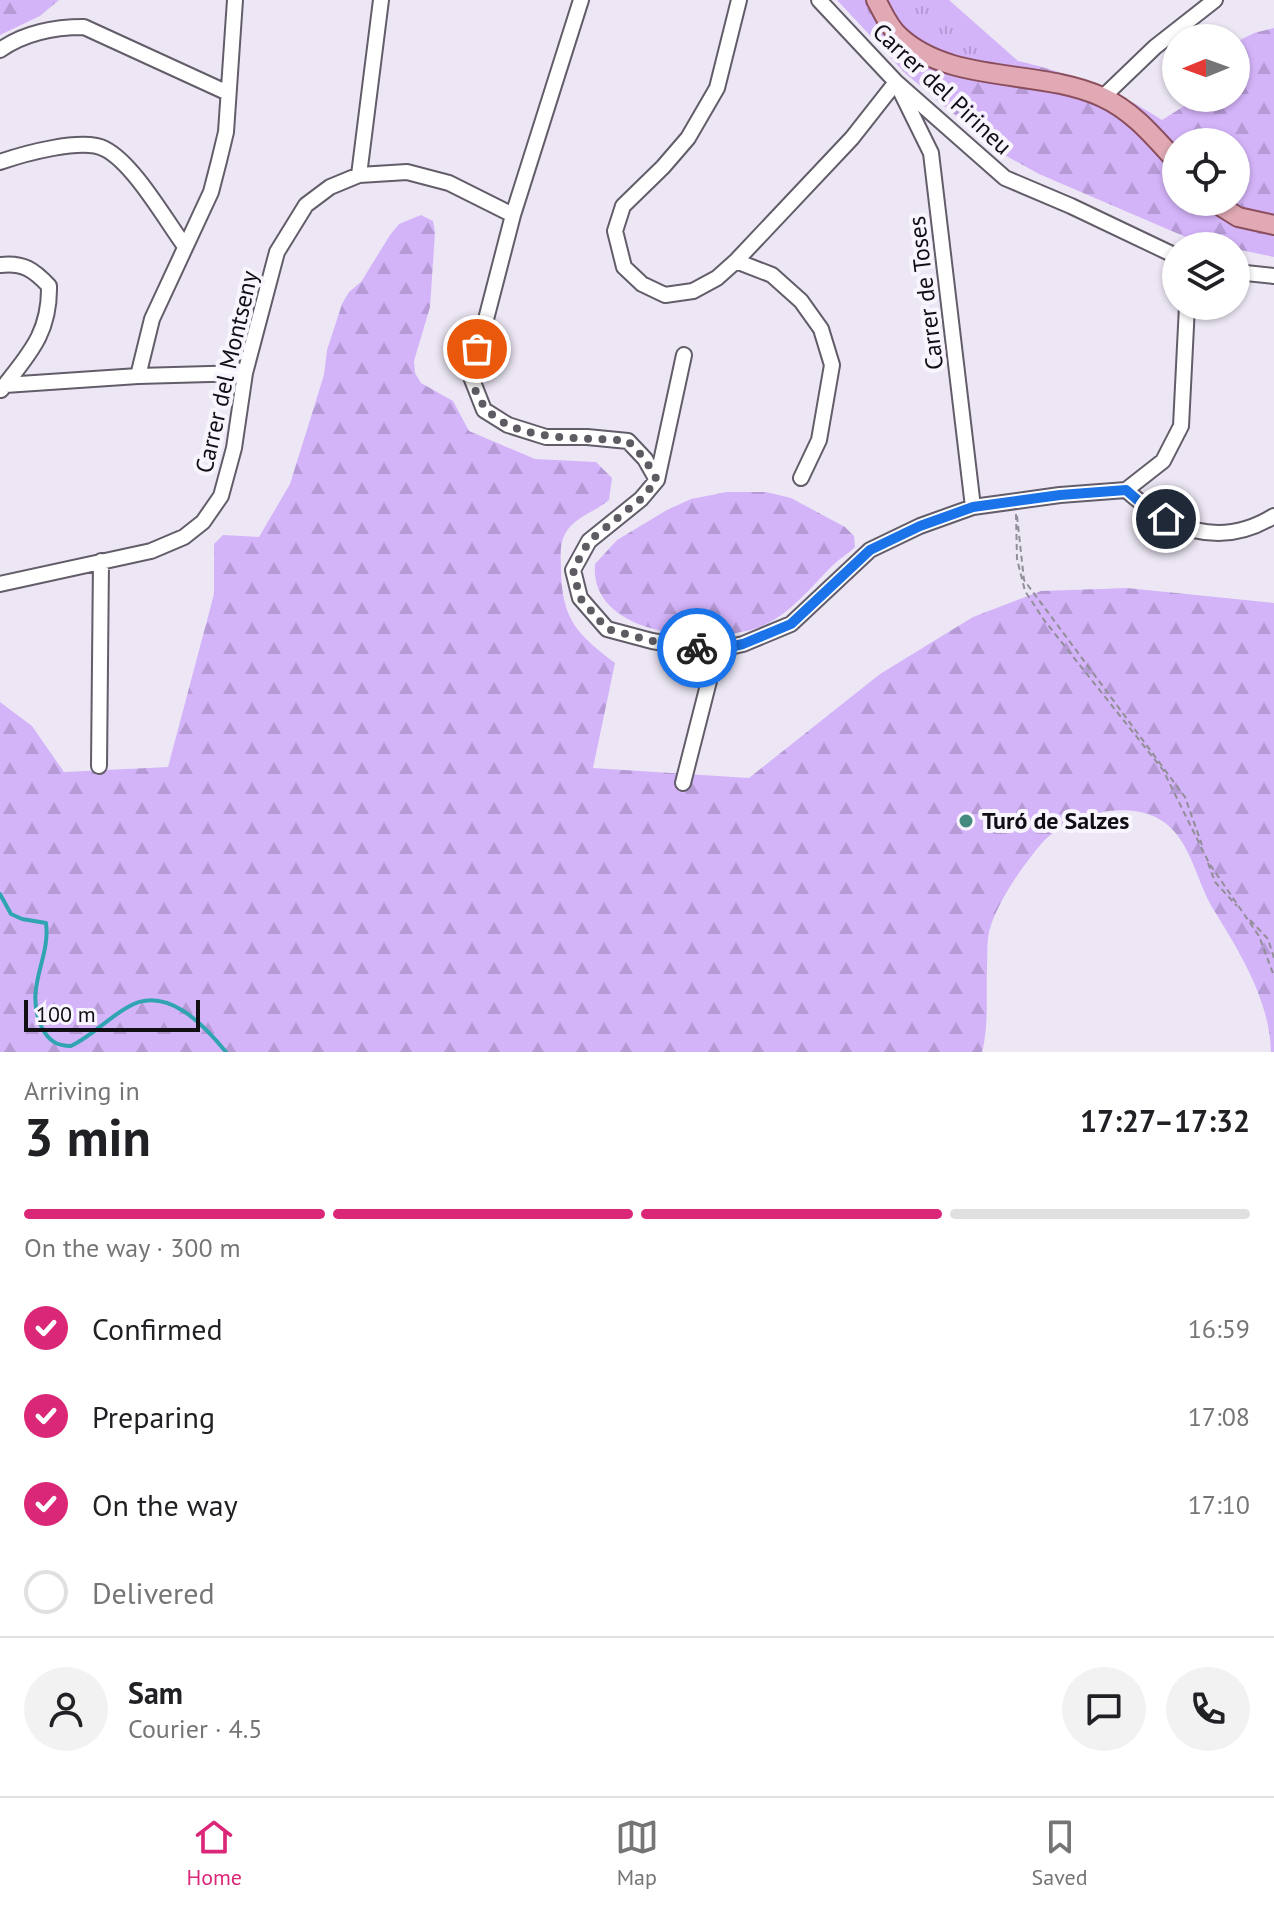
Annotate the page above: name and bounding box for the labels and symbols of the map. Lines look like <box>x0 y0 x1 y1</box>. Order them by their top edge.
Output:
street label: Carrer del Pirineu <box>866 16 1019 161</box>
north arrow <box>1162 24 1250 112</box>
street label: Carrer de Toses <box>901 214 950 372</box>
street label: Carrer del Montseny <box>188 268 265 476</box>
pin <box>443 315 511 383</box>
pin <box>1132 485 1200 553</box>
courier <box>657 608 737 688</box>
place label: Turó de Salzes <box>982 805 1129 836</box>
marker: Turó de Salzes <box>957 812 975 830</box>
scale bar <box>24 996 200 1032</box>

